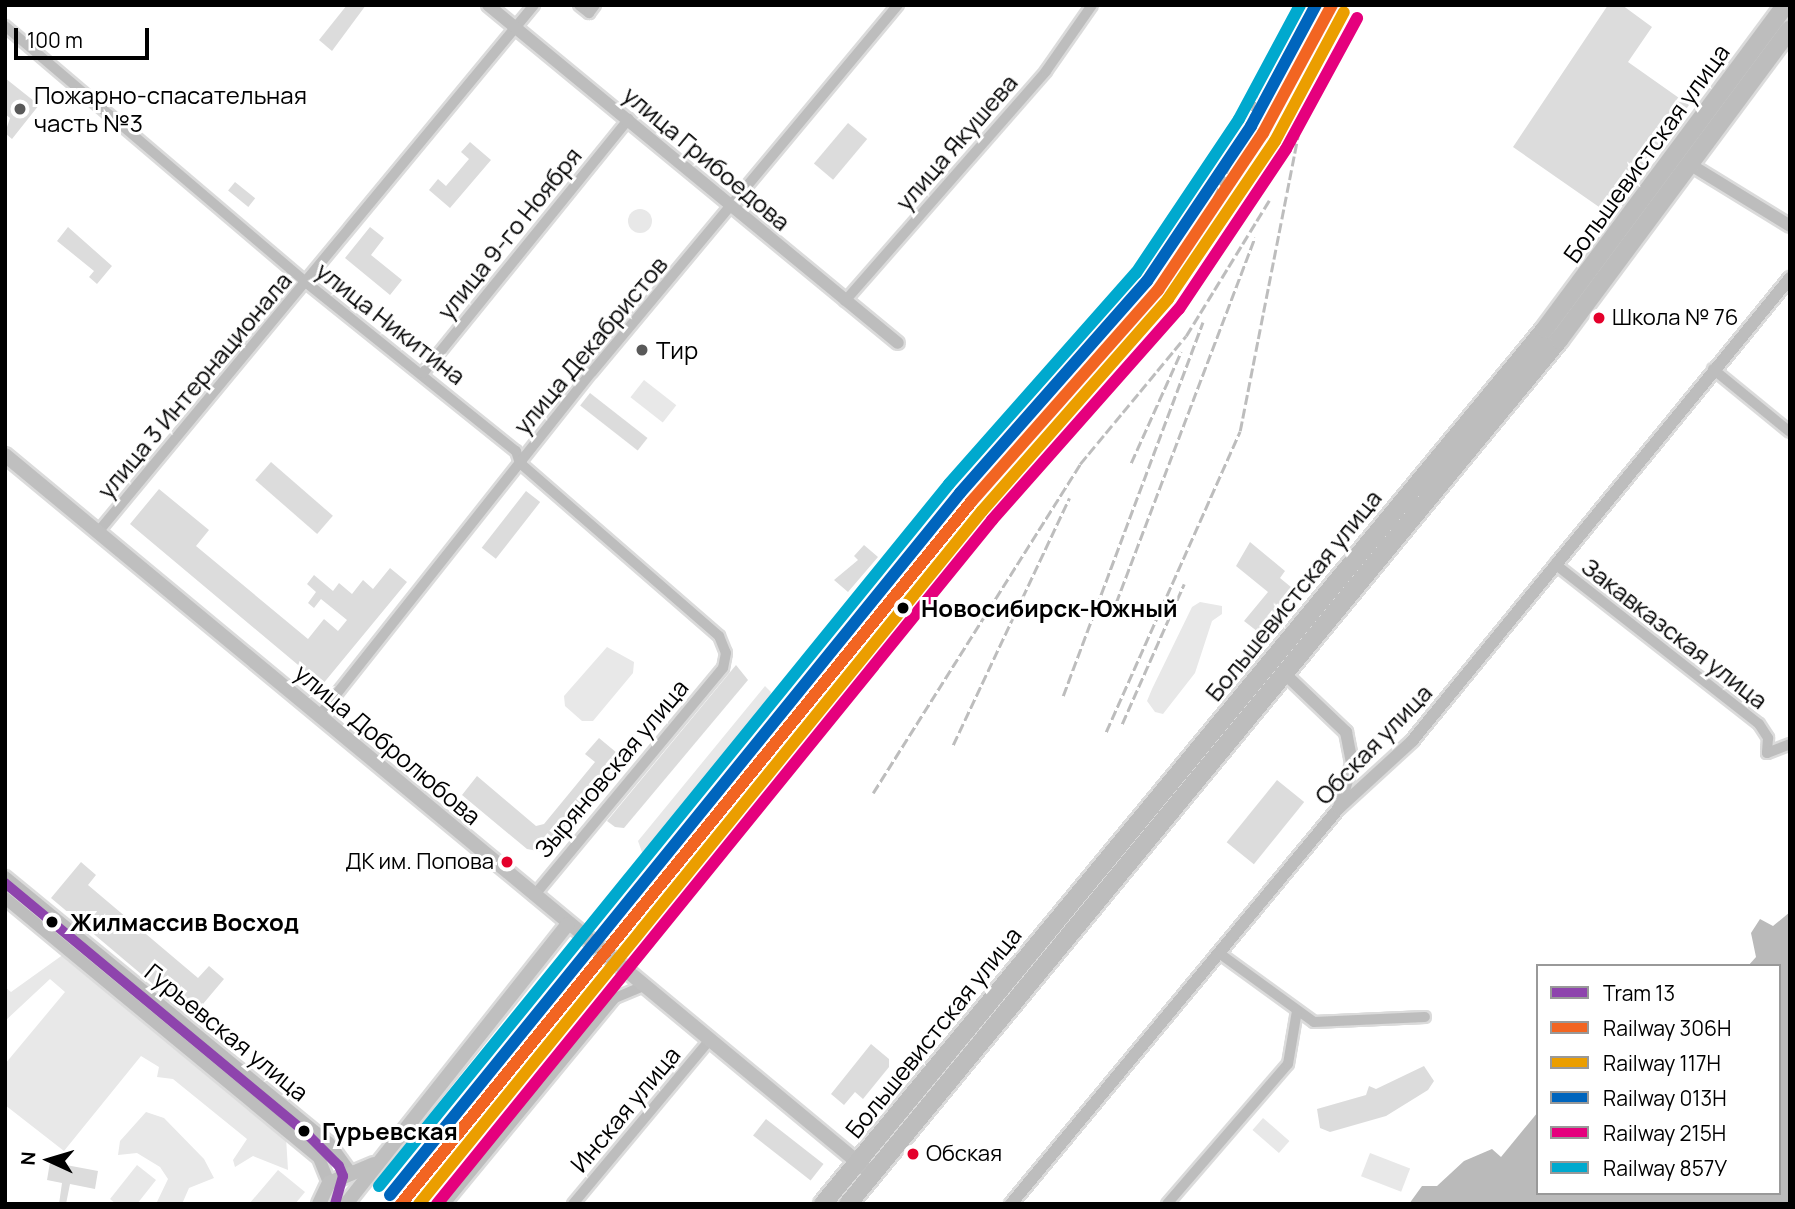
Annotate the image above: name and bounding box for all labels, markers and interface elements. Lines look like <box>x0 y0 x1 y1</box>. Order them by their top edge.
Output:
scale bar <box>18 14 152 58</box>
text: 100 m <box>27 26 83 54</box>
street label: Большевистская улица <box>1557 38 1735 268</box>
street label: улица Якушева <box>889 68 1023 216</box>
street label: улица Грибоедова <box>618 80 796 236</box>
place label: Пожарно-спасательная часть №3 <box>34 81 307 137</box>
marker: Пожарно-спасательная часть №3 <box>12 101 28 117</box>
street label: улица 9-го Ноября <box>431 141 587 325</box>
street label: улица Декабристов <box>507 250 673 440</box>
street label: улица Никитина <box>311 256 471 390</box>
street label: улица 3 Интернационала <box>91 266 297 504</box>
place label: Школа № 76 <box>1612 305 1738 331</box>
marker: Школа № 76 <box>1592 311 1606 325</box>
place label: Тир <box>656 336 698 364</box>
marker: Тир <box>634 342 650 358</box>
street label: Большевистская улица <box>1199 484 1387 706</box>
street label: Закавказская улица <box>1576 552 1774 714</box>
place label: Новосибирск-Южный <box>921 594 1177 622</box>
marker: Новосибирск-Южный <box>891 596 915 620</box>
street label: улица Добролюбова <box>289 658 487 830</box>
street label: Зыряновская улица <box>528 673 694 863</box>
street label: Обская улица <box>1309 678 1437 810</box>
place label: ДК им. Попова <box>345 849 494 875</box>
marker: ДК им. Попова <box>500 855 514 869</box>
place label: Жилмассив Восход <box>70 908 299 936</box>
marker: Жилмассив Восход <box>40 910 64 934</box>
street label: Большевистская улица <box>839 921 1027 1143</box>
street label: Гурьевская улица <box>139 957 315 1107</box>
legend <box>1536 964 1781 1195</box>
text: Tram 13 <box>1603 979 1675 1007</box>
text: Railway 306Н <box>1603 1014 1731 1042</box>
street label: Инская улица <box>564 1040 686 1178</box>
text: Railway 117Н <box>1603 1049 1721 1077</box>
text: Railway 013Н <box>1603 1084 1727 1112</box>
place label: Гурьевская <box>322 1117 458 1145</box>
marker: Гурьевская <box>292 1119 316 1143</box>
text: Railway 215Н <box>1603 1119 1726 1147</box>
north arrow <box>14 1125 84 1195</box>
place label: Обская <box>926 1141 1002 1167</box>
marker: Обская <box>906 1147 920 1161</box>
text: N <box>15 1151 41 1166</box>
text: Railway 857У <box>1603 1154 1727 1182</box>

